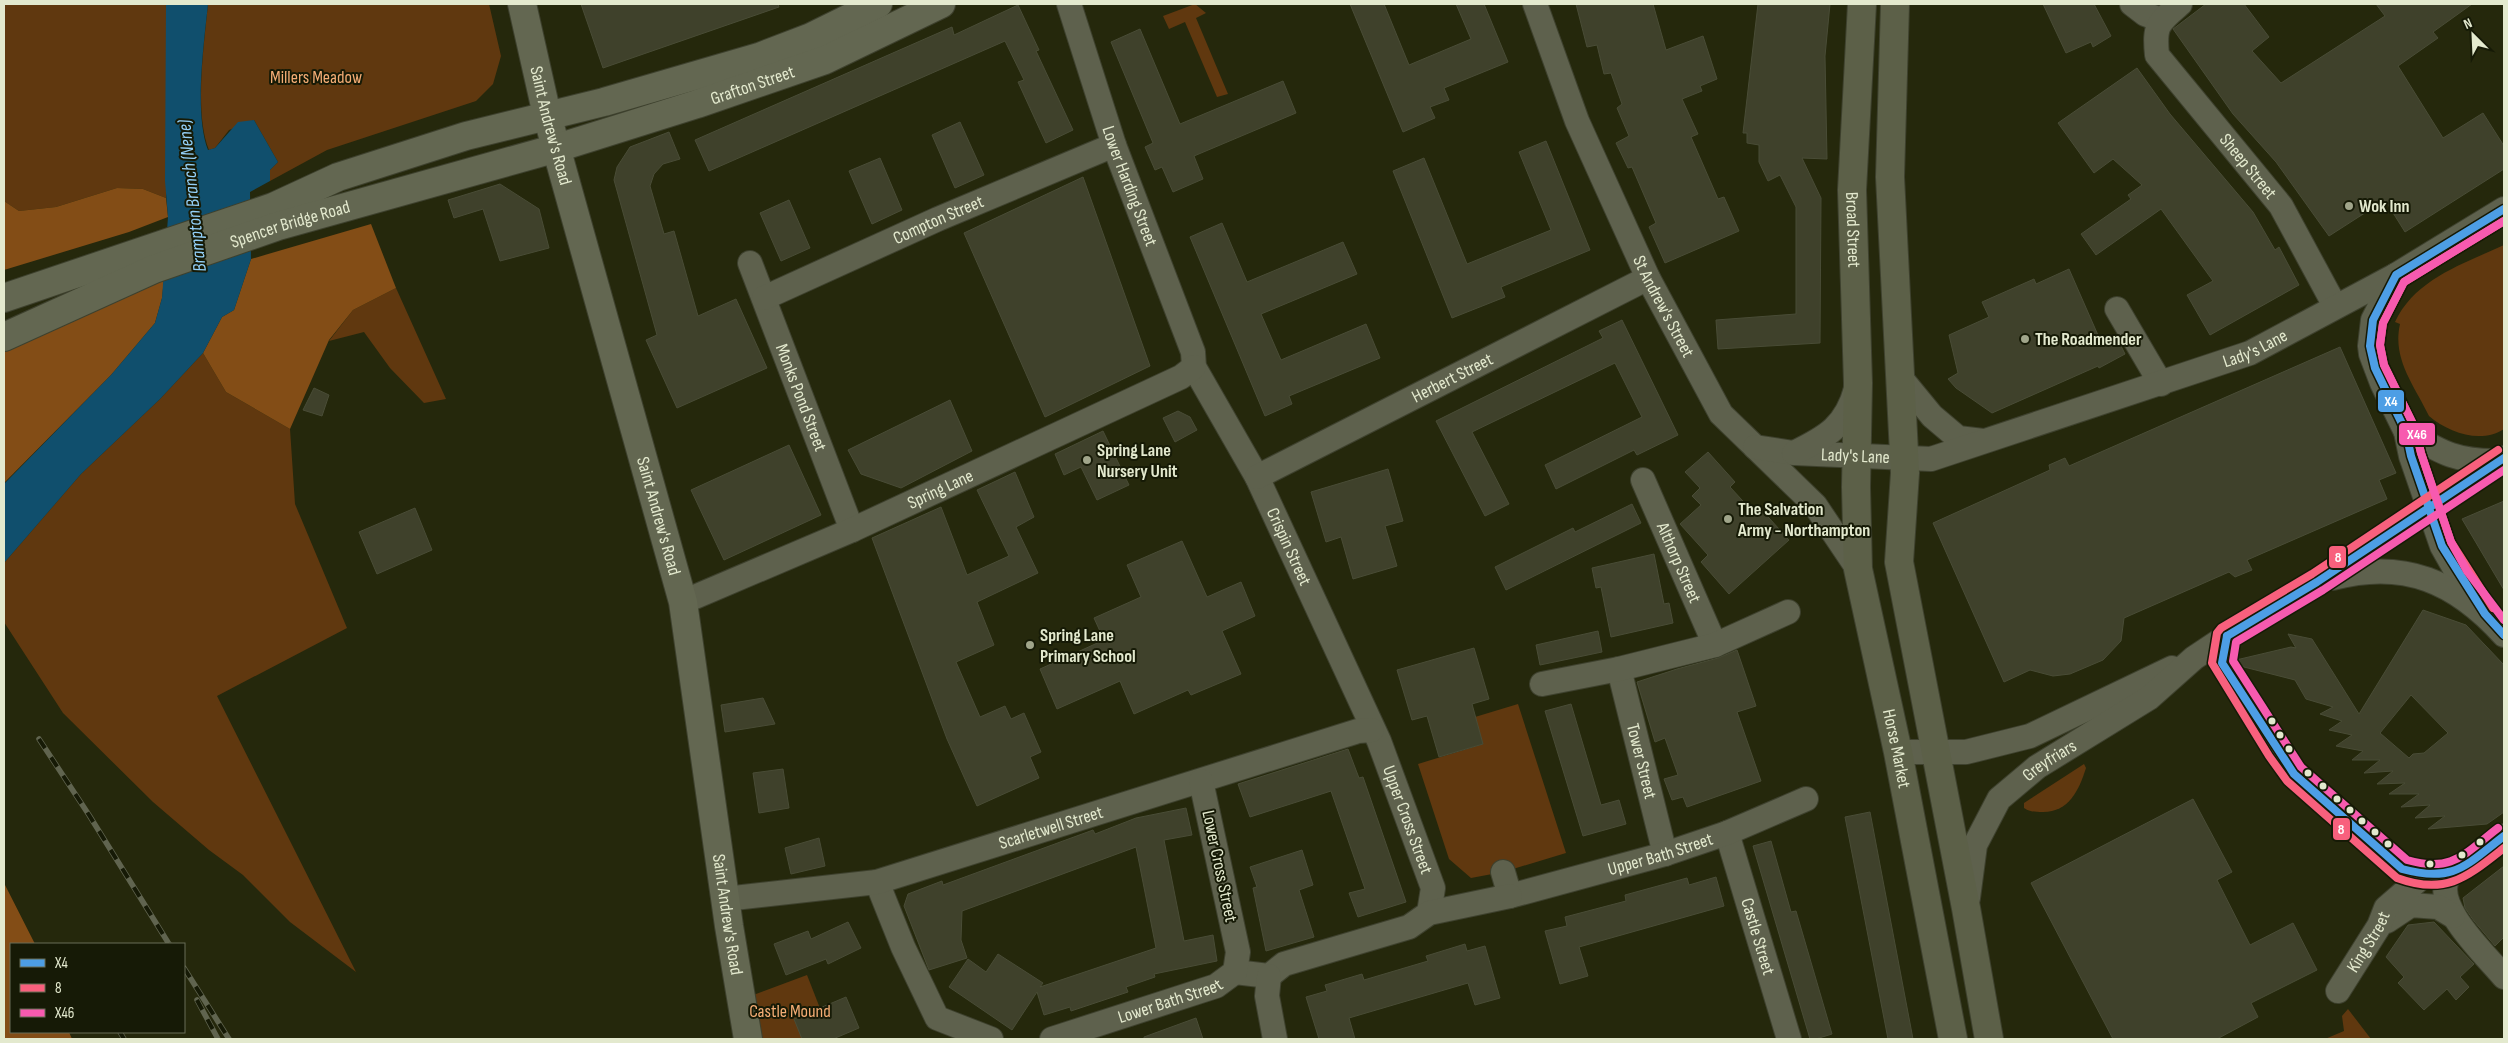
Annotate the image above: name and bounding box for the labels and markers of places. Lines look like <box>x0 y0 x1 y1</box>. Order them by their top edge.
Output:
place label: Wok Inn <box>2359 196 2409 217</box>
marker: Wok Inn <box>2343 200 2355 212</box>
place label: The Roadmender <box>2035 329 2142 350</box>
marker: The Roadmender <box>2019 333 2031 345</box>
place label: Spring Lane Nursery Unit <box>1097 440 1178 482</box>
marker: Spring Lane Nursery Unit <box>1081 454 1093 466</box>
place label: The Salvation Army - Northampton <box>1737 499 1870 541</box>
marker: The Salvation Army - Northampton <box>1722 513 1734 525</box>
place label: Spring Lane Primary School <box>1040 625 1136 667</box>
marker: Spring Lane Primary School <box>1024 639 1036 651</box>
unlabelled marker <box>2267 716 2277 726</box>
unlabelled marker <box>2275 730 2285 740</box>
unlabelled marker <box>2284 744 2294 754</box>
unlabelled marker <box>2303 768 2313 778</box>
unlabelled marker <box>2318 781 2328 791</box>
unlabelled marker <box>2332 794 2342 804</box>
unlabelled marker <box>2345 805 2355 815</box>
unlabelled marker <box>2357 816 2367 826</box>
unlabelled marker <box>2370 827 2380 837</box>
unlabelled marker <box>2475 837 2485 847</box>
unlabelled marker <box>2383 839 2393 849</box>
unlabelled marker <box>2457 850 2467 860</box>
unlabelled marker <box>2425 859 2435 869</box>

